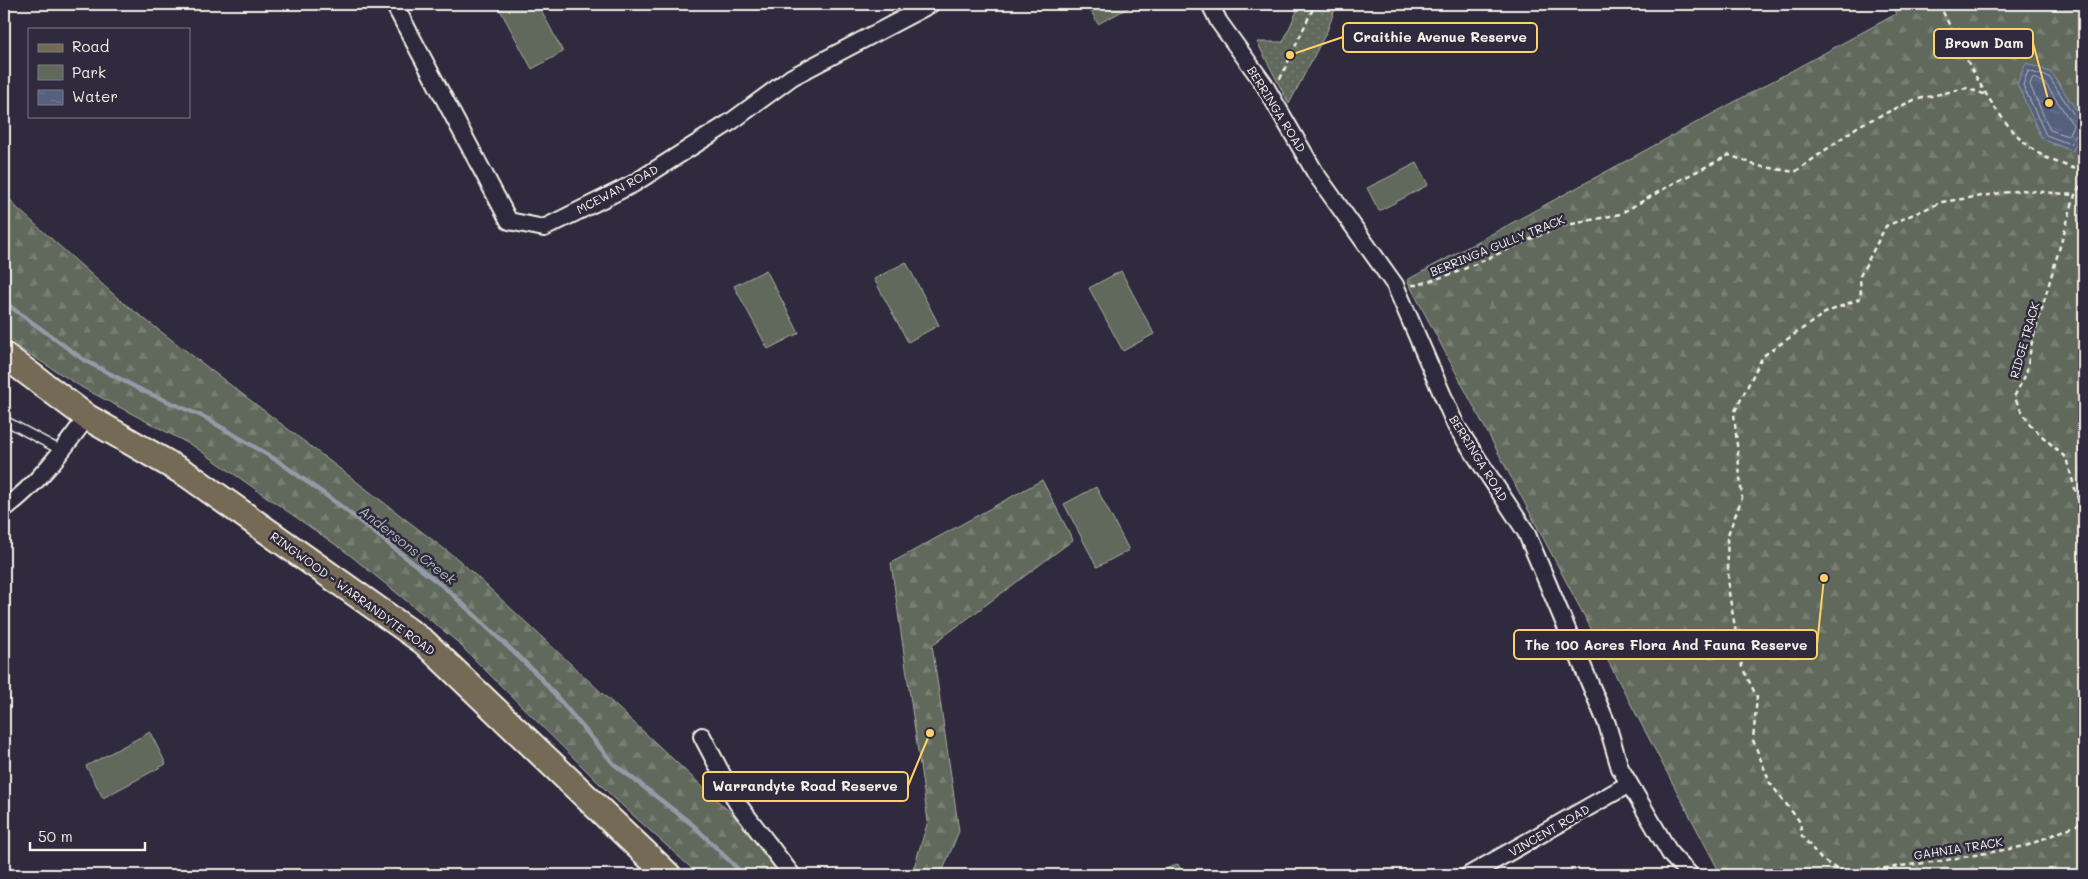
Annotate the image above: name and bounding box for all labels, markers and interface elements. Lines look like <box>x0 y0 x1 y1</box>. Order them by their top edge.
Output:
callout: Craithie Avenue Reserve <box>1343 23 1537 52</box>
text: Craithie Avenue Reserve <box>1353 27 1527 46</box>
legend <box>28 28 190 118</box>
callout: Brown Dam <box>1934 29 2033 58</box>
text: Brown Dam <box>1945 33 2023 52</box>
text: Road <box>72 36 109 56</box>
text: Park <box>72 62 106 82</box>
street label: BERRINGA ROAD <box>1244 63 1310 155</box>
text: Water <box>72 86 118 106</box>
street label: MCEWAN ROAD <box>573 161 661 217</box>
street label: BERRINGA GULLY TRACK <box>1427 210 1567 279</box>
street label: RIDGE TRACK <box>2005 299 2043 380</box>
street label: BERRINGA ROAD <box>1446 412 1512 504</box>
water label: Andersons Creek <box>356 501 461 589</box>
street label: RINGWOOD - WARRANDYTE ROAD <box>267 528 439 658</box>
callout: The 100 Acres Flora And Fauna Reserve <box>1514 630 1817 659</box>
text: The 100 Acres Flora And Fauna Reserve <box>1525 635 1807 654</box>
callout: Warrandyte Road Reserve <box>703 772 908 801</box>
text: Warrandyte Road Reserve <box>712 776 898 795</box>
street label: VINCENT ROAD <box>1506 800 1592 860</box>
scale bar <box>30 819 145 851</box>
text: 50 m <box>38 826 73 846</box>
street label: GAHNIA TRACK <box>1912 833 2004 863</box>

